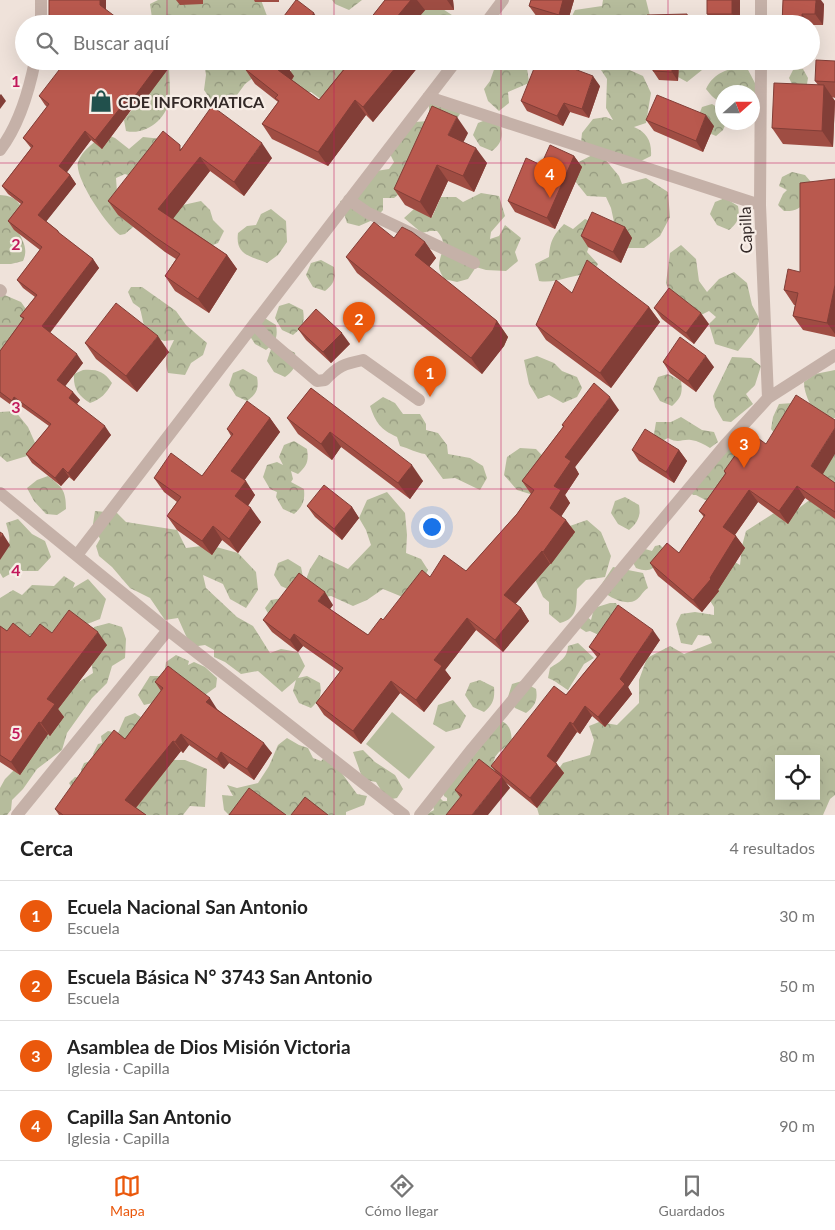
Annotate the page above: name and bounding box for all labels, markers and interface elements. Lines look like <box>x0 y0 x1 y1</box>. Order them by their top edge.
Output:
search box <box>15 15 820 70</box>
icon: search <box>33 29 61 57</box>
text: Buscar aquí <box>73 31 169 54</box>
text: 1 <box>11 71 21 90</box>
north arrow <box>715 85 760 130</box>
shop icon: CDE INFORMATICA <box>88 88 114 114</box>
place label: CDE INFORMATICA <box>118 92 265 111</box>
pin: 4 <box>534 157 566 198</box>
street label: Capilla <box>735 206 755 254</box>
text: 2 <box>11 234 21 253</box>
pin: 2 <box>343 302 375 343</box>
pin: 1 <box>414 356 446 397</box>
text: 3 <box>11 397 21 416</box>
pin: 3 <box>728 427 760 468</box>
your location <box>419 514 445 540</box>
text: 4 <box>11 560 21 579</box>
text: 5 <box>11 723 21 742</box>
map controls <box>775 755 820 800</box>
button: locate <box>775 755 820 800</box>
text: Cerca <box>20 835 73 860</box>
text: 4 resultados <box>729 838 815 857</box>
text: Ecuela Nacional San Antonio <box>67 895 308 918</box>
text: 1 <box>31 906 41 925</box>
text: 30 m <box>779 906 815 925</box>
text: Escuela <box>67 918 120 937</box>
text: Escuela Básica N° 3743 San Antonio <box>67 965 372 988</box>
text: 2 <box>31 976 41 995</box>
text: 50 m <box>779 976 815 995</box>
text: Escuela <box>67 988 120 1007</box>
text: Asamblea de Dios Misión Victoria <box>67 1035 351 1058</box>
text: 3 <box>31 1046 41 1065</box>
text: 80 m <box>779 1046 815 1065</box>
text: Iglesia · Capilla <box>67 1058 170 1077</box>
text: Capilla San Antonio <box>67 1105 231 1128</box>
text: 4 <box>31 1116 41 1135</box>
text: 90 m <box>779 1116 815 1135</box>
text: Iglesia · Capilla <box>67 1128 170 1147</box>
tab: Mapa <box>110 1172 145 1219</box>
tab: Cómo llegar <box>365 1172 438 1219</box>
tab: Guardados <box>659 1172 725 1219</box>

